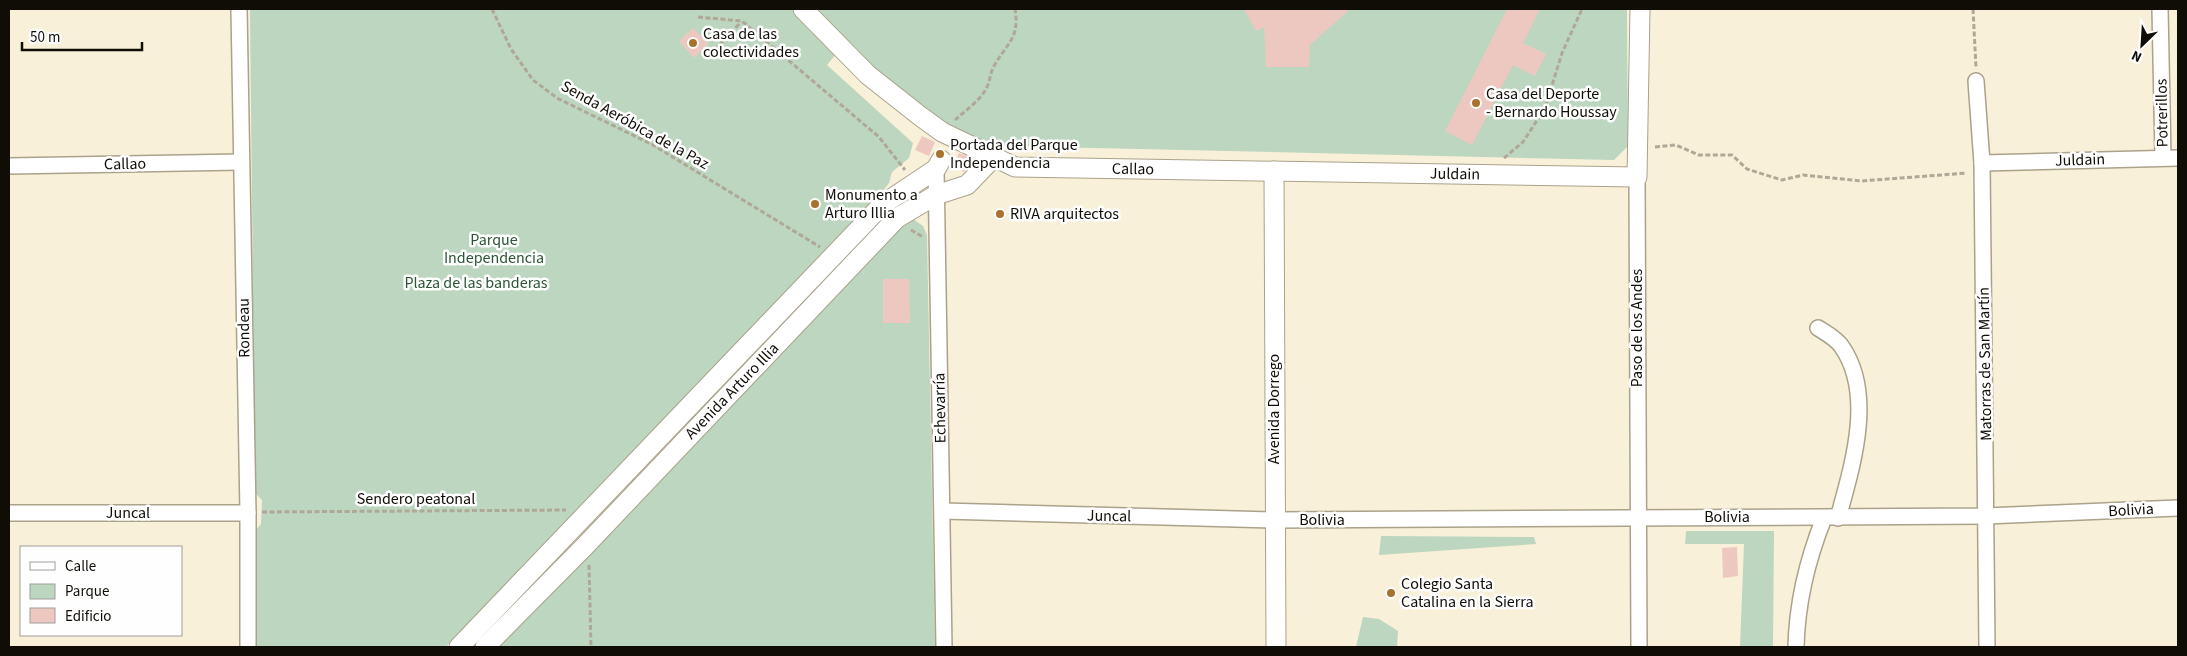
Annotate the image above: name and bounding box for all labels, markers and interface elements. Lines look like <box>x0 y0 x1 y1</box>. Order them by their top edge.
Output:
scale bar <box>22 20 142 52</box>
north arrow <box>2117 20 2167 70</box>
place label: Casa de las colectividades <box>703 23 799 63</box>
text: 50 m <box>30 27 60 48</box>
marker: Casa de las colectividades <box>687 37 699 49</box>
text: N <box>2128 45 2145 67</box>
street label: Senda Aeróbica de la Paz <box>557 75 713 175</box>
street label: Potrerillos <box>2150 78 2174 148</box>
place label: Casa del Deporte - Bernardo Houssay <box>1486 83 1617 123</box>
marker: Casa del Deporte - Bernardo Houssay <box>1470 97 1482 109</box>
place label: Portada del Parque Independencia <box>950 134 1078 174</box>
marker: Portada del Parque Independencia <box>934 148 946 160</box>
street label: Juldain <box>2055 148 2105 172</box>
street label: Callao <box>104 153 146 175</box>
street label: Callao <box>1112 158 1154 180</box>
street label: Juldain <box>1430 163 1480 185</box>
place label: Monumento a Arturo Illia <box>825 184 918 224</box>
marker: Monumento a Arturo Illia <box>809 198 821 210</box>
place label: RIVA arquitectos <box>1010 203 1119 225</box>
marker: RIVA arquitectos <box>994 208 1006 220</box>
park label: Parque Independencia <box>444 229 544 269</box>
street label: Paso de los Andes <box>1626 268 1648 387</box>
park label: Plaza de las banderas <box>404 272 548 294</box>
street label: Matorras de San Martín <box>1973 287 1997 441</box>
street label: Rondeau <box>232 298 256 358</box>
street label: Avenida Arturo Illia <box>680 338 784 444</box>
street label: Avenida Dorrego <box>1263 354 1285 464</box>
street label: Echevarría <box>928 373 952 443</box>
street label: Sendero peatonal <box>357 488 475 510</box>
street label: Bolivia <box>2108 498 2154 522</box>
street label: Juncal <box>106 502 150 524</box>
street label: Juncal <box>1087 505 1131 527</box>
street label: Bolivia <box>1704 506 1750 528</box>
street label: Bolivia <box>1299 509 1345 531</box>
legend <box>20 546 182 636</box>
text: Calle <box>65 556 96 577</box>
place label: Colegio Santa Catalina en la Sierra <box>1401 573 1534 613</box>
text: Parque <box>65 581 109 602</box>
marker: Colegio Santa Catalina en la Sierra <box>1385 587 1397 599</box>
text: Edificio <box>65 606 112 627</box>

